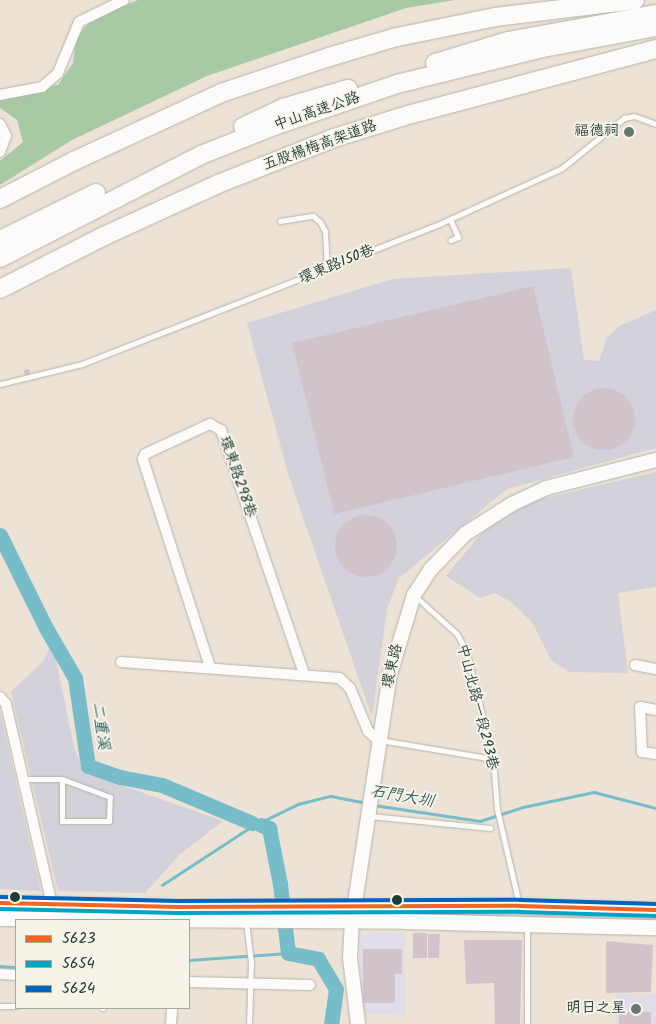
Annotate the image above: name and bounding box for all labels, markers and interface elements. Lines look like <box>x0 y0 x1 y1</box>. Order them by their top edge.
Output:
street label: 中山高速公路 <box>272 89 362 135</box>
street label: 五股楊梅高架道路 <box>261 117 379 175</box>
place label: 福德祠 <box>574 123 619 141</box>
marker: 福德祠 <box>623 126 635 138</box>
street label: 環東路150巷 <box>296 242 378 288</box>
street label: 環東路298巷 <box>215 434 259 520</box>
street label: 環東路 <box>379 642 407 690</box>
street label: 中山北路一段293巷 <box>453 642 501 772</box>
water label: 二重溪 <box>87 701 113 751</box>
water label: 石門大圳 <box>369 782 435 812</box>
unlabelled marker <box>10 892 20 902</box>
unlabelled marker <box>392 895 402 905</box>
legend <box>15 919 190 1009</box>
text: 5623 <box>62 927 96 951</box>
text: 5654 <box>62 952 95 976</box>
text: 5624 <box>62 977 95 1001</box>
place label: 明日之星 <box>566 1000 626 1018</box>
marker: 明日之星 <box>630 1003 642 1015</box>

